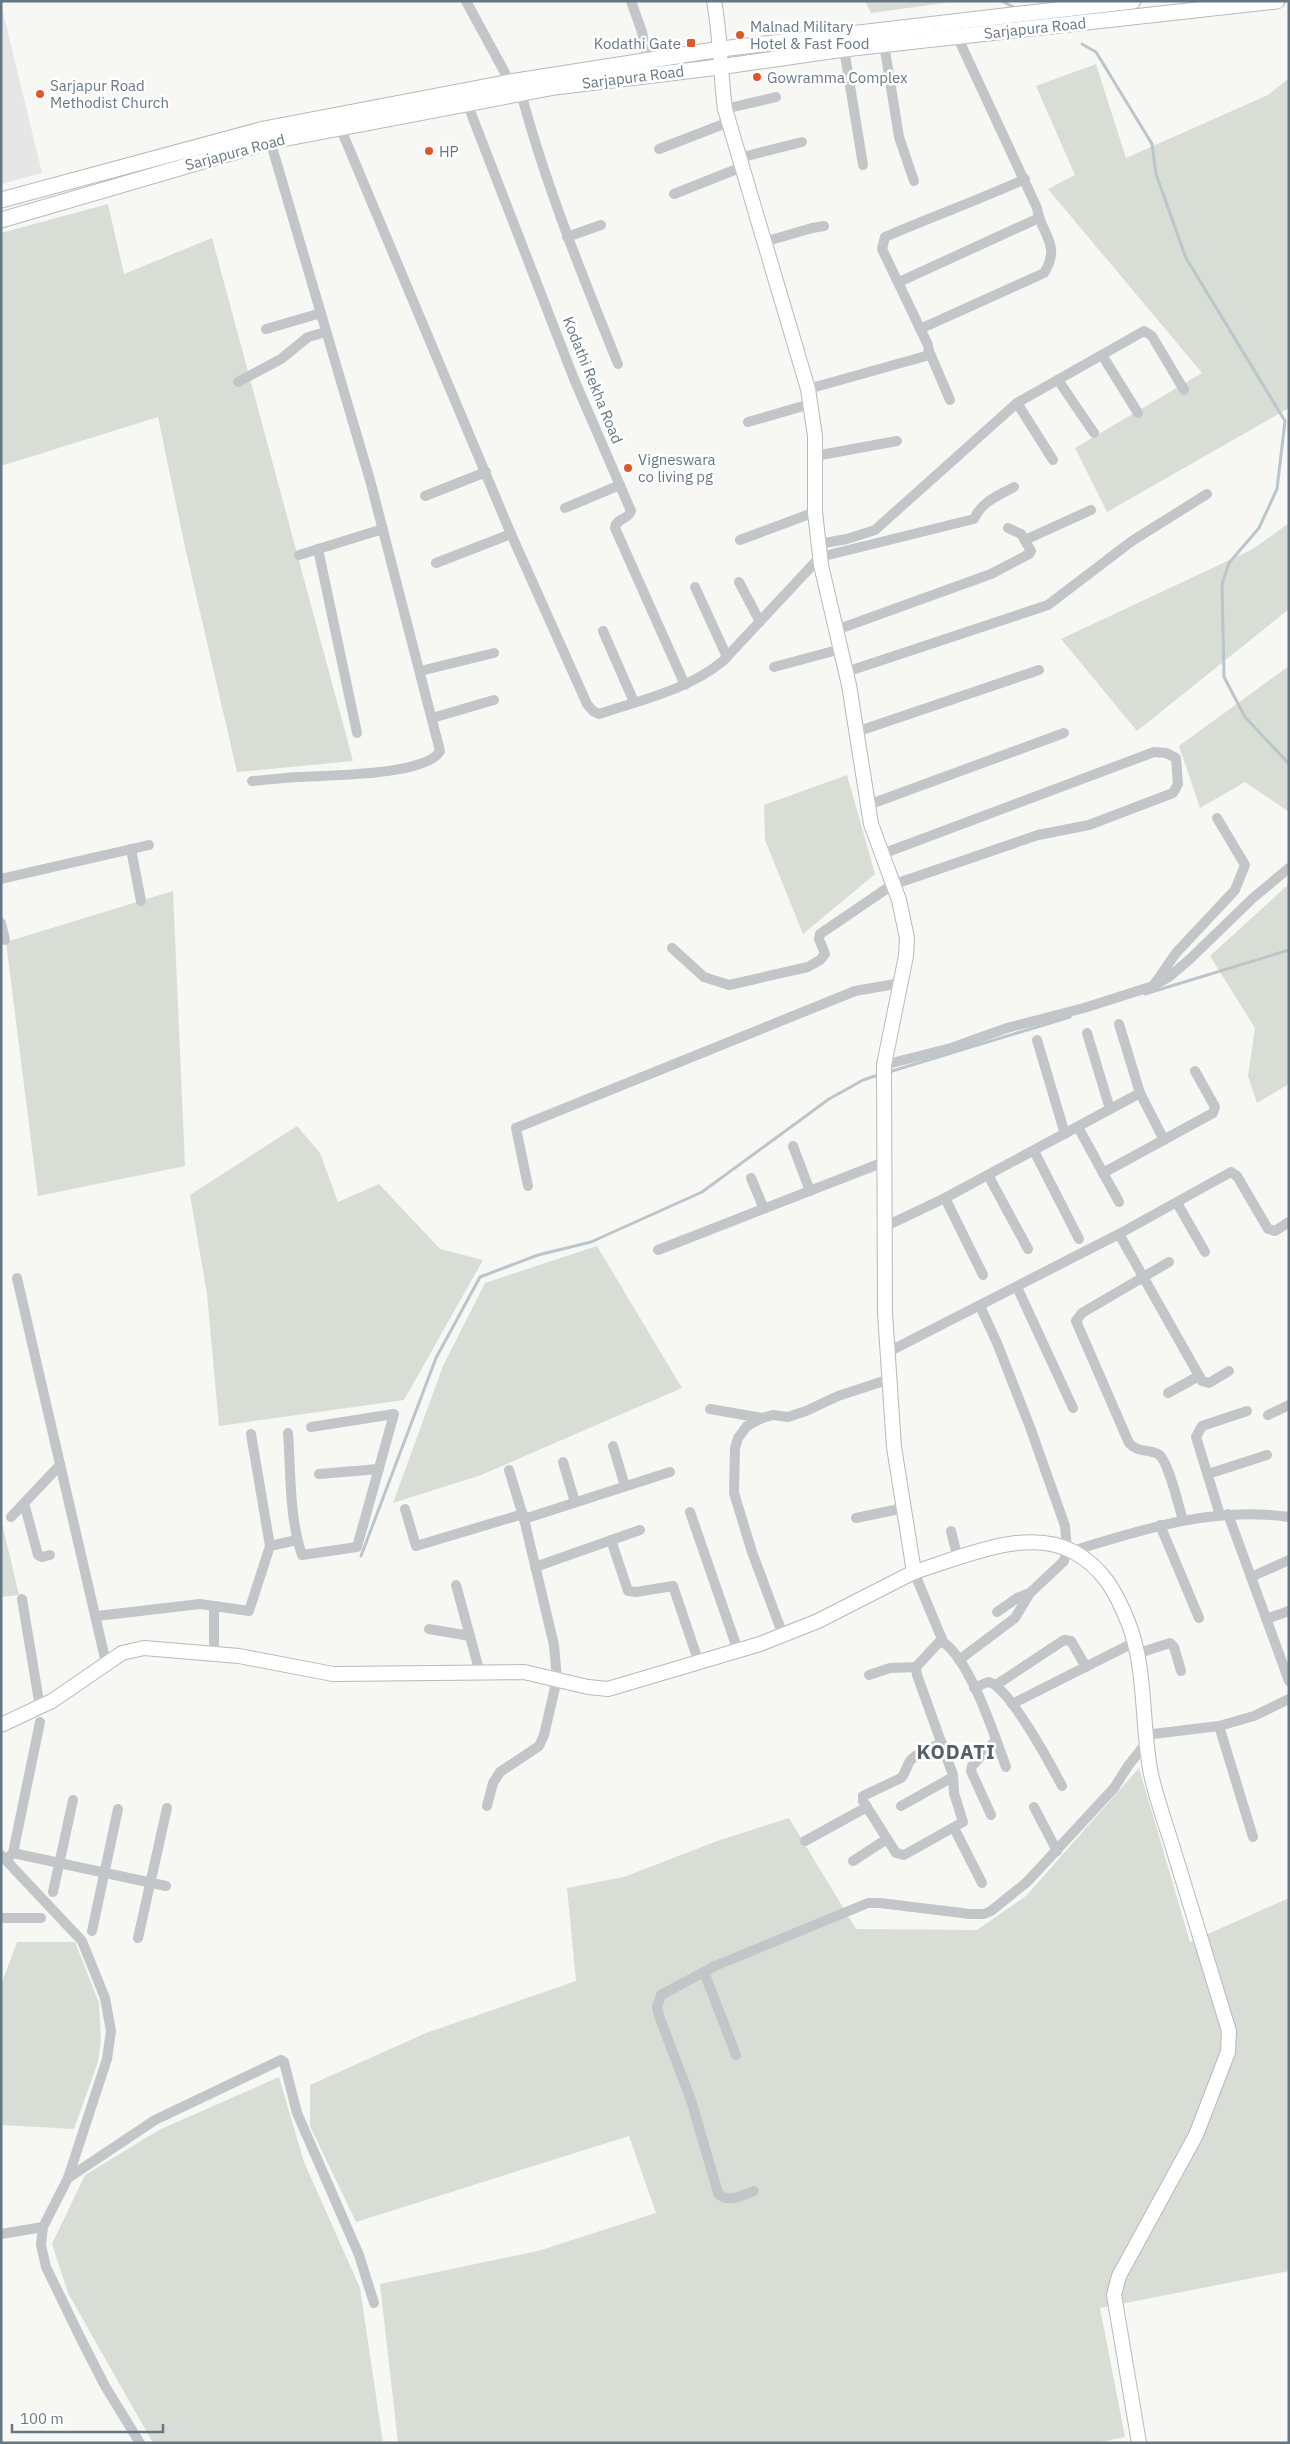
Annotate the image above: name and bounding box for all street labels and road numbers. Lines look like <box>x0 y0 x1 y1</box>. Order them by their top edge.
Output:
street label: Sarjapura Road <box>983 13 1087 43</box>
street label: Sarjapura Road <box>581 61 685 93</box>
street label: Sarjapura Road <box>183 130 287 174</box>
street label: Kodathi Rekha Road <box>559 314 627 446</box>

